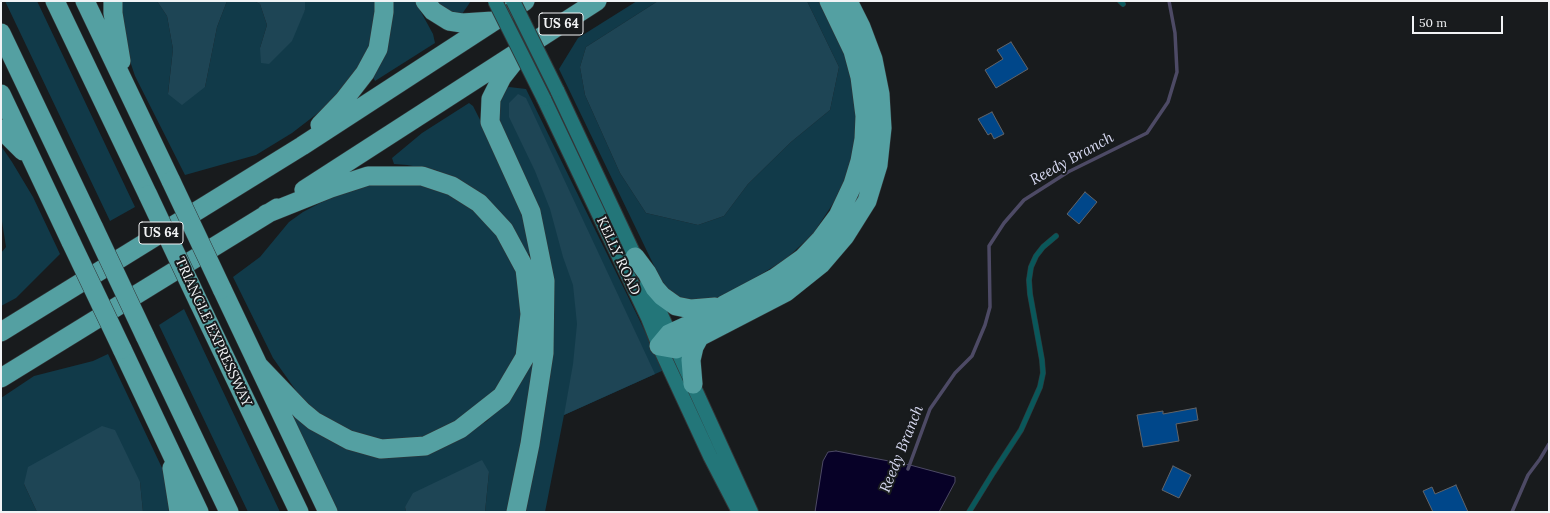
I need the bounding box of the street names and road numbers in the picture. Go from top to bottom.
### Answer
road number: US 64 [539,13,583,35]
street label: KELLY ROAD [592,214,644,298]
road number: US 64 [139,222,183,244]
street label: TRIANGLE EXPRESSWAY [171,255,255,409]

